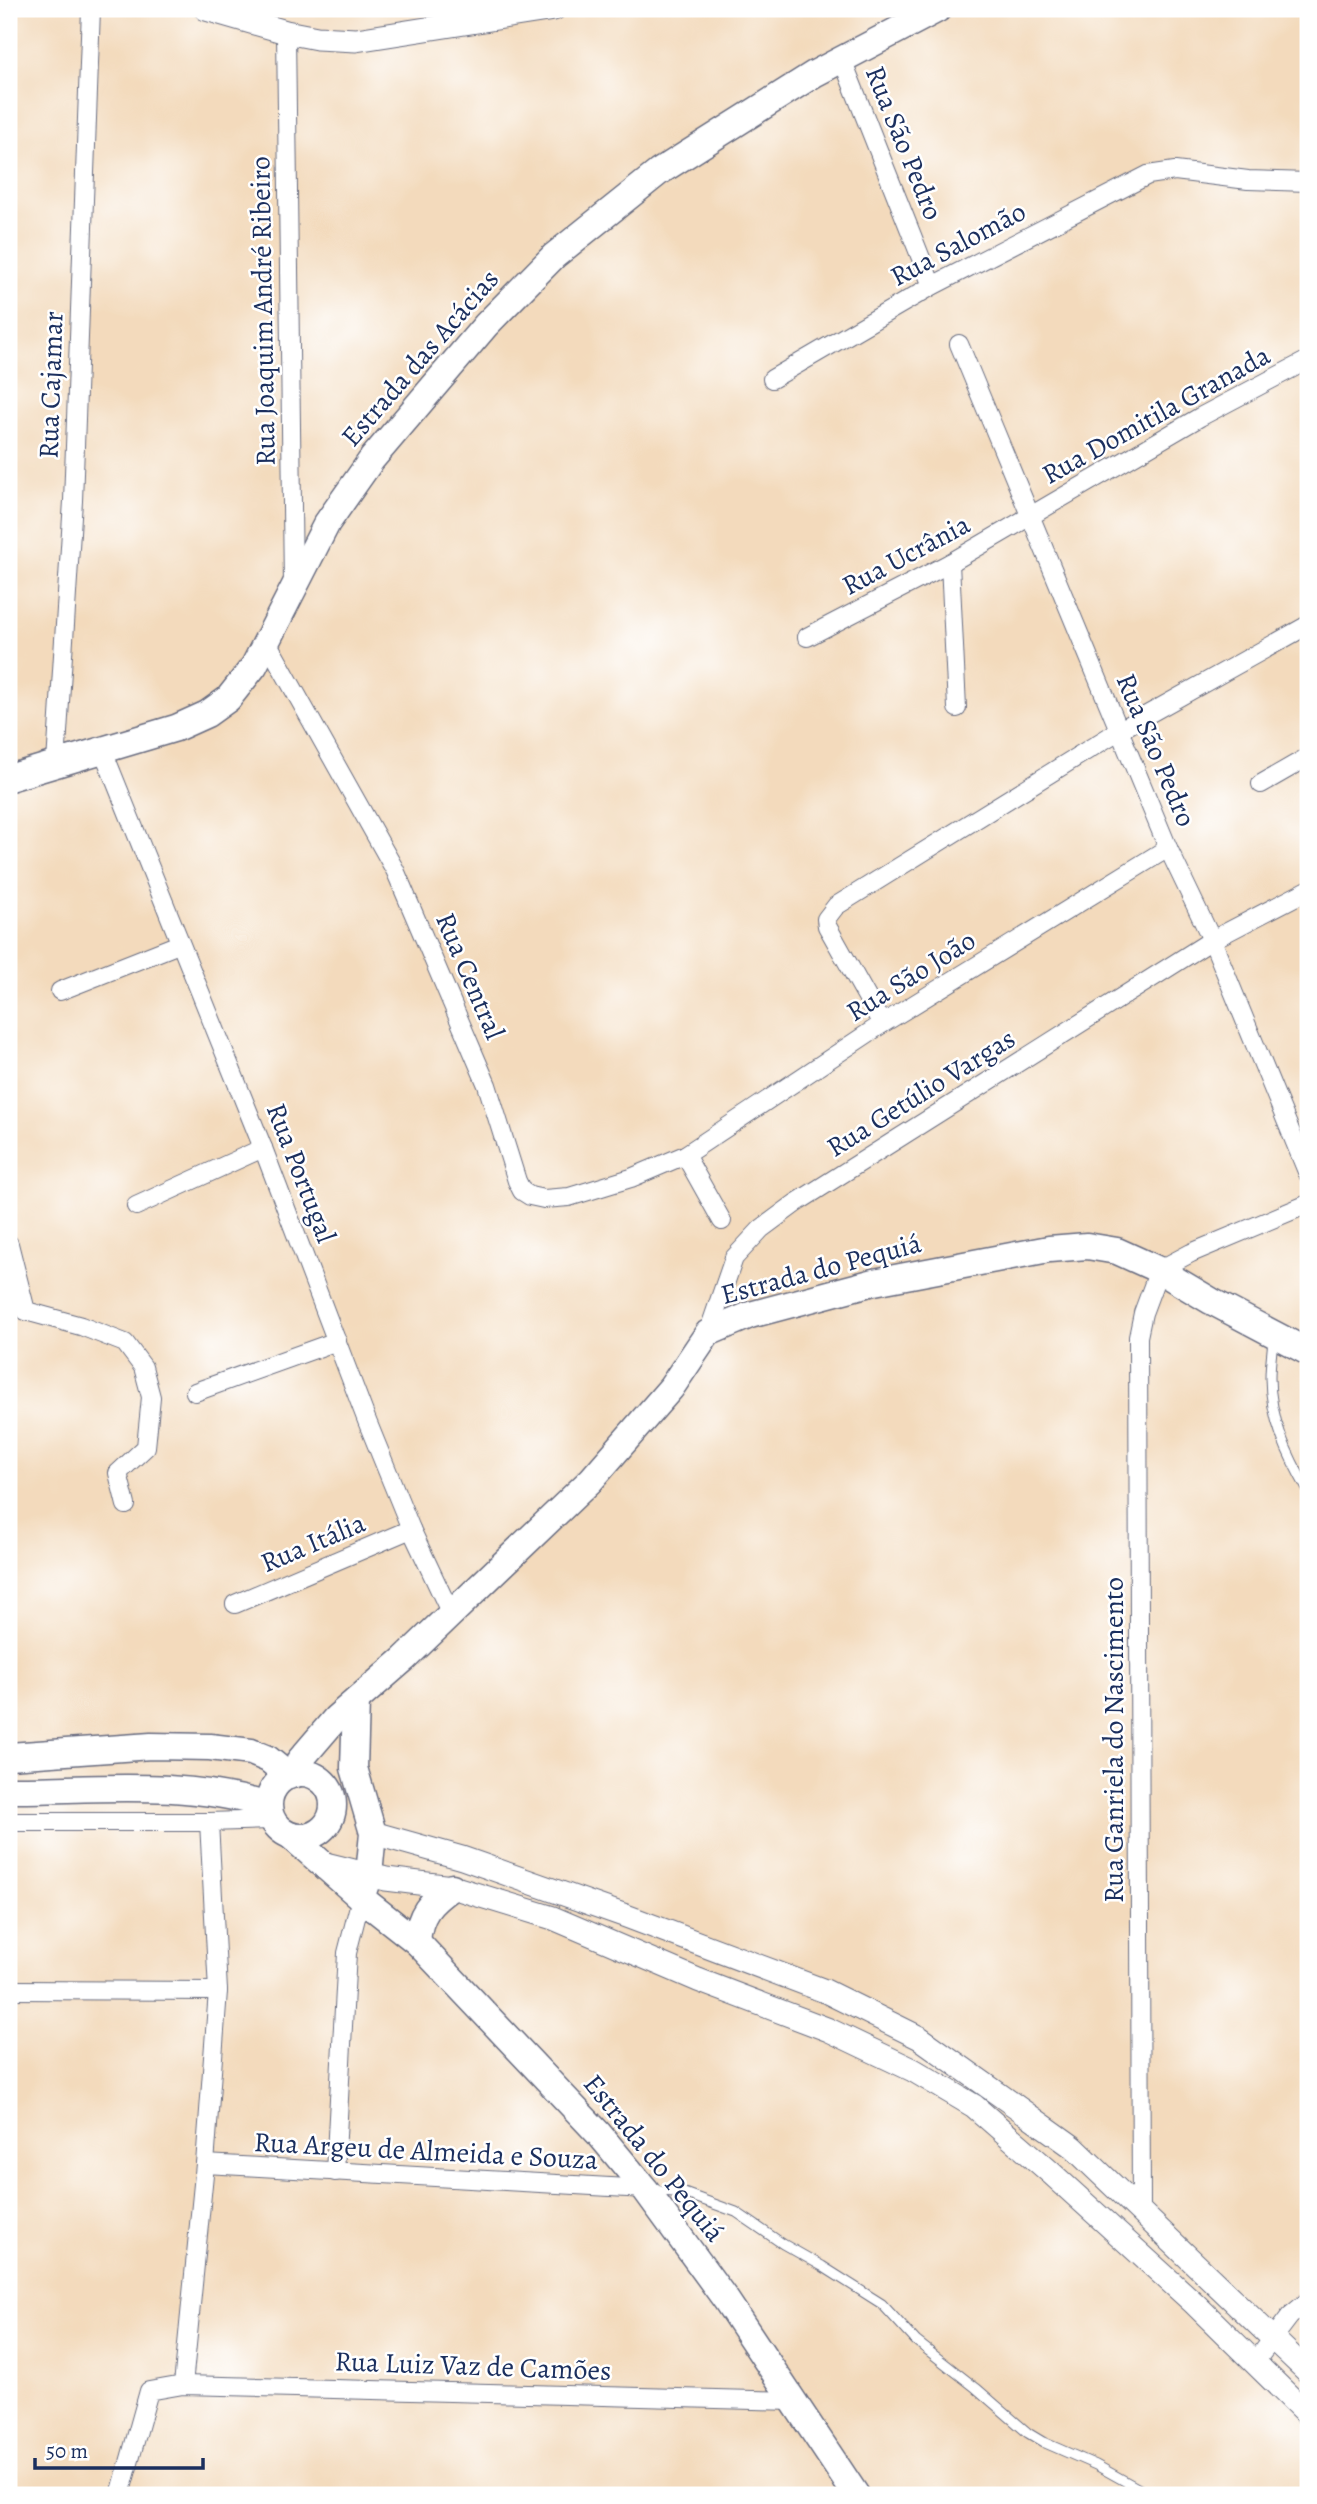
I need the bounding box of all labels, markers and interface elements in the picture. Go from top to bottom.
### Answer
street label: Rua São Pedro [856,60,952,226]
street label: Rua Joaquim André Ribeiro [241,156,285,466]
street label: Rua Salomão [884,192,1032,296]
street label: Estrada das Acácias [332,261,508,455]
street label: Rua Cajamar [29,310,73,459]
street label: Rua Domitila Granada [1035,336,1277,494]
street label: Rua Ucrânia [835,505,977,605]
street label: Rua São Pedro [1107,668,1205,832]
street label: Rua Central [426,907,514,1045]
street label: Rua São João [839,921,983,1031]
street label: Rua Getúlio Vargas [819,1020,1023,1166]
street label: Rua Portugal [257,1098,345,1248]
street label: Estrada do Pequiá [717,1224,925,1314]
street label: Rua Itália [255,1504,371,1582]
street label: Rua Ganriela do Nascimento [1095,1577,1133,1903]
street label: Estrada do Pequiá [574,2066,734,2250]
street label: Rua Argeu de Almeida e Souza [253,2123,599,2179]
street label: Rua Luiz Vaz de Camões [334,2342,612,2390]
scale bar [35,2427,203,2471]
text: 50 m [46,2437,88,2465]

